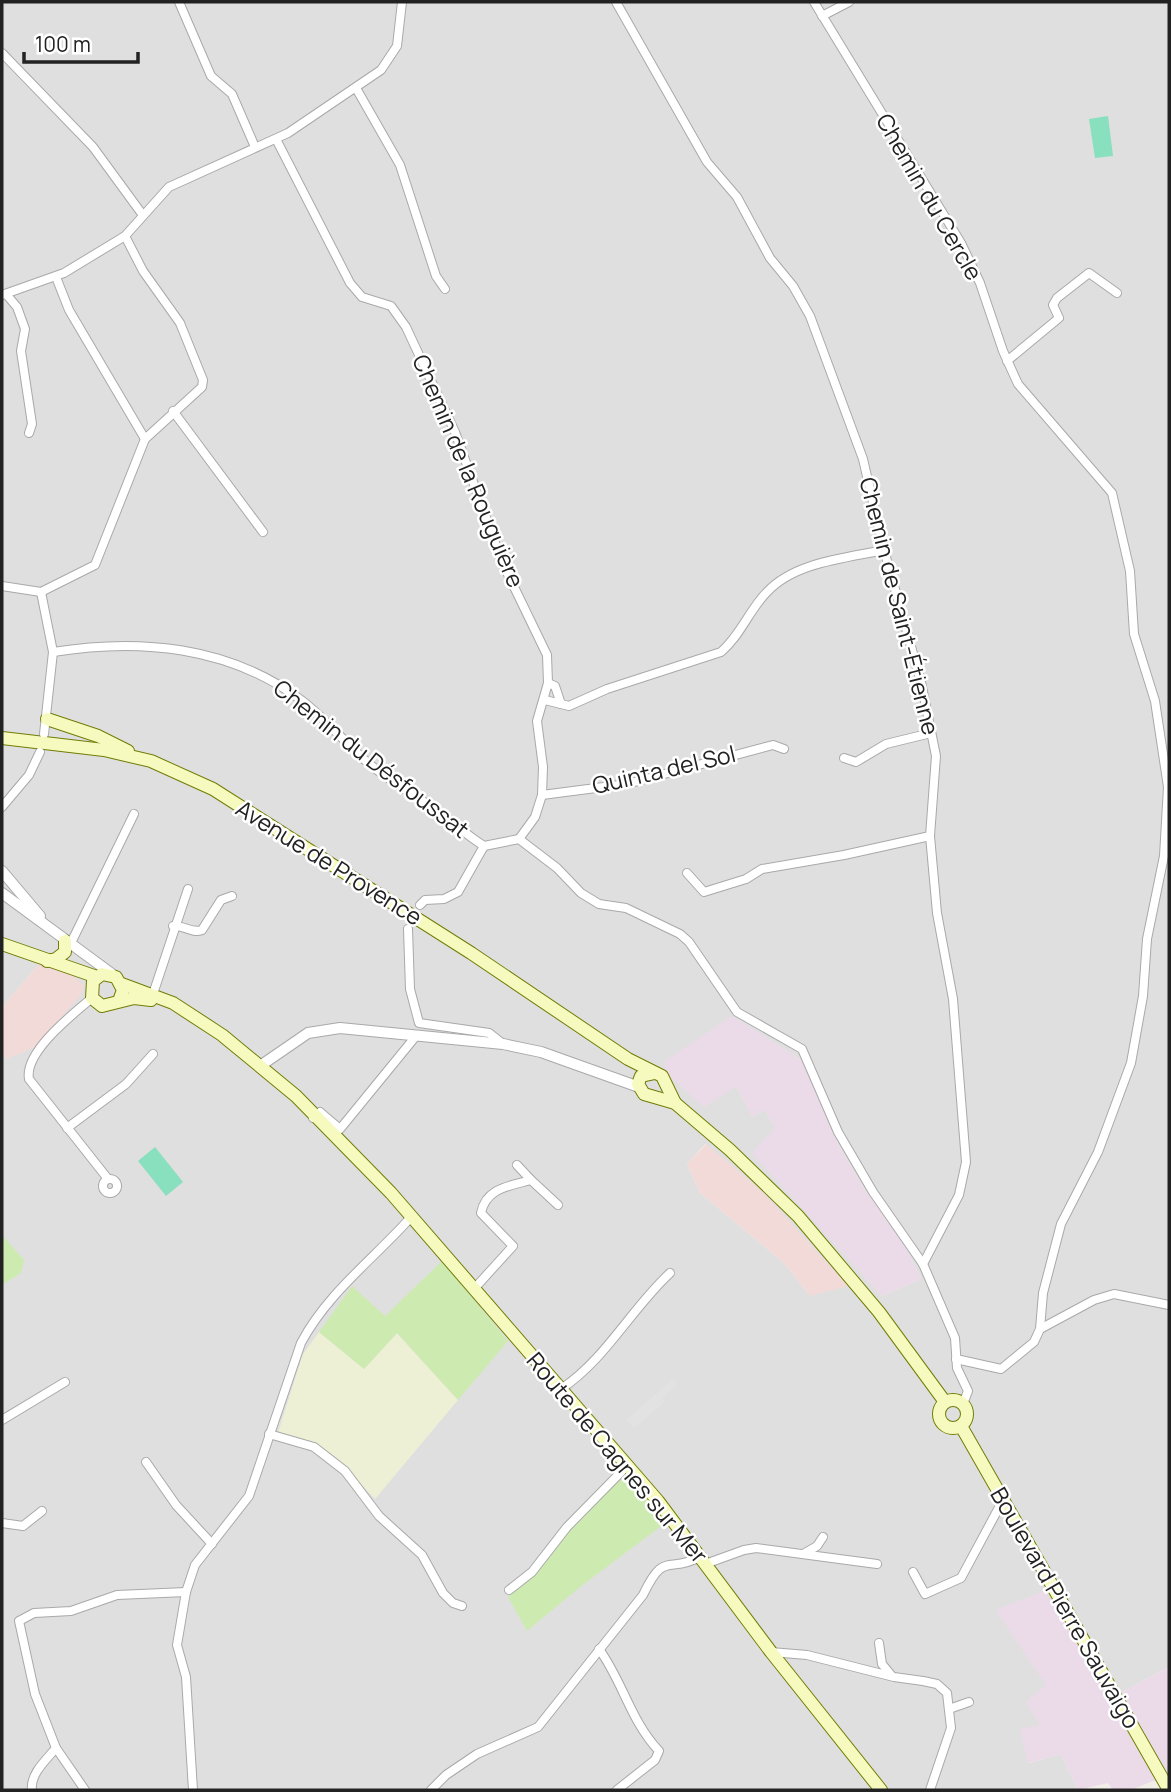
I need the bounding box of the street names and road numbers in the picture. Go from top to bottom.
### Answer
street label: Chemin du Cercle [869,107,991,286]
street label: Chemin de la Rouguière [405,349,533,592]
street label: Chemin de Saint-Étienne [852,474,947,738]
street label: Chemin du Désfoussat [267,672,476,845]
street label: Quinta del Sol [589,737,739,801]
street label: Avenue de Provence [230,792,429,932]
street label: Route de Cagnes sur Mer [520,1345,716,1570]
street label: Boulevard Pierre Sauvaigo [984,1481,1148,1734]

